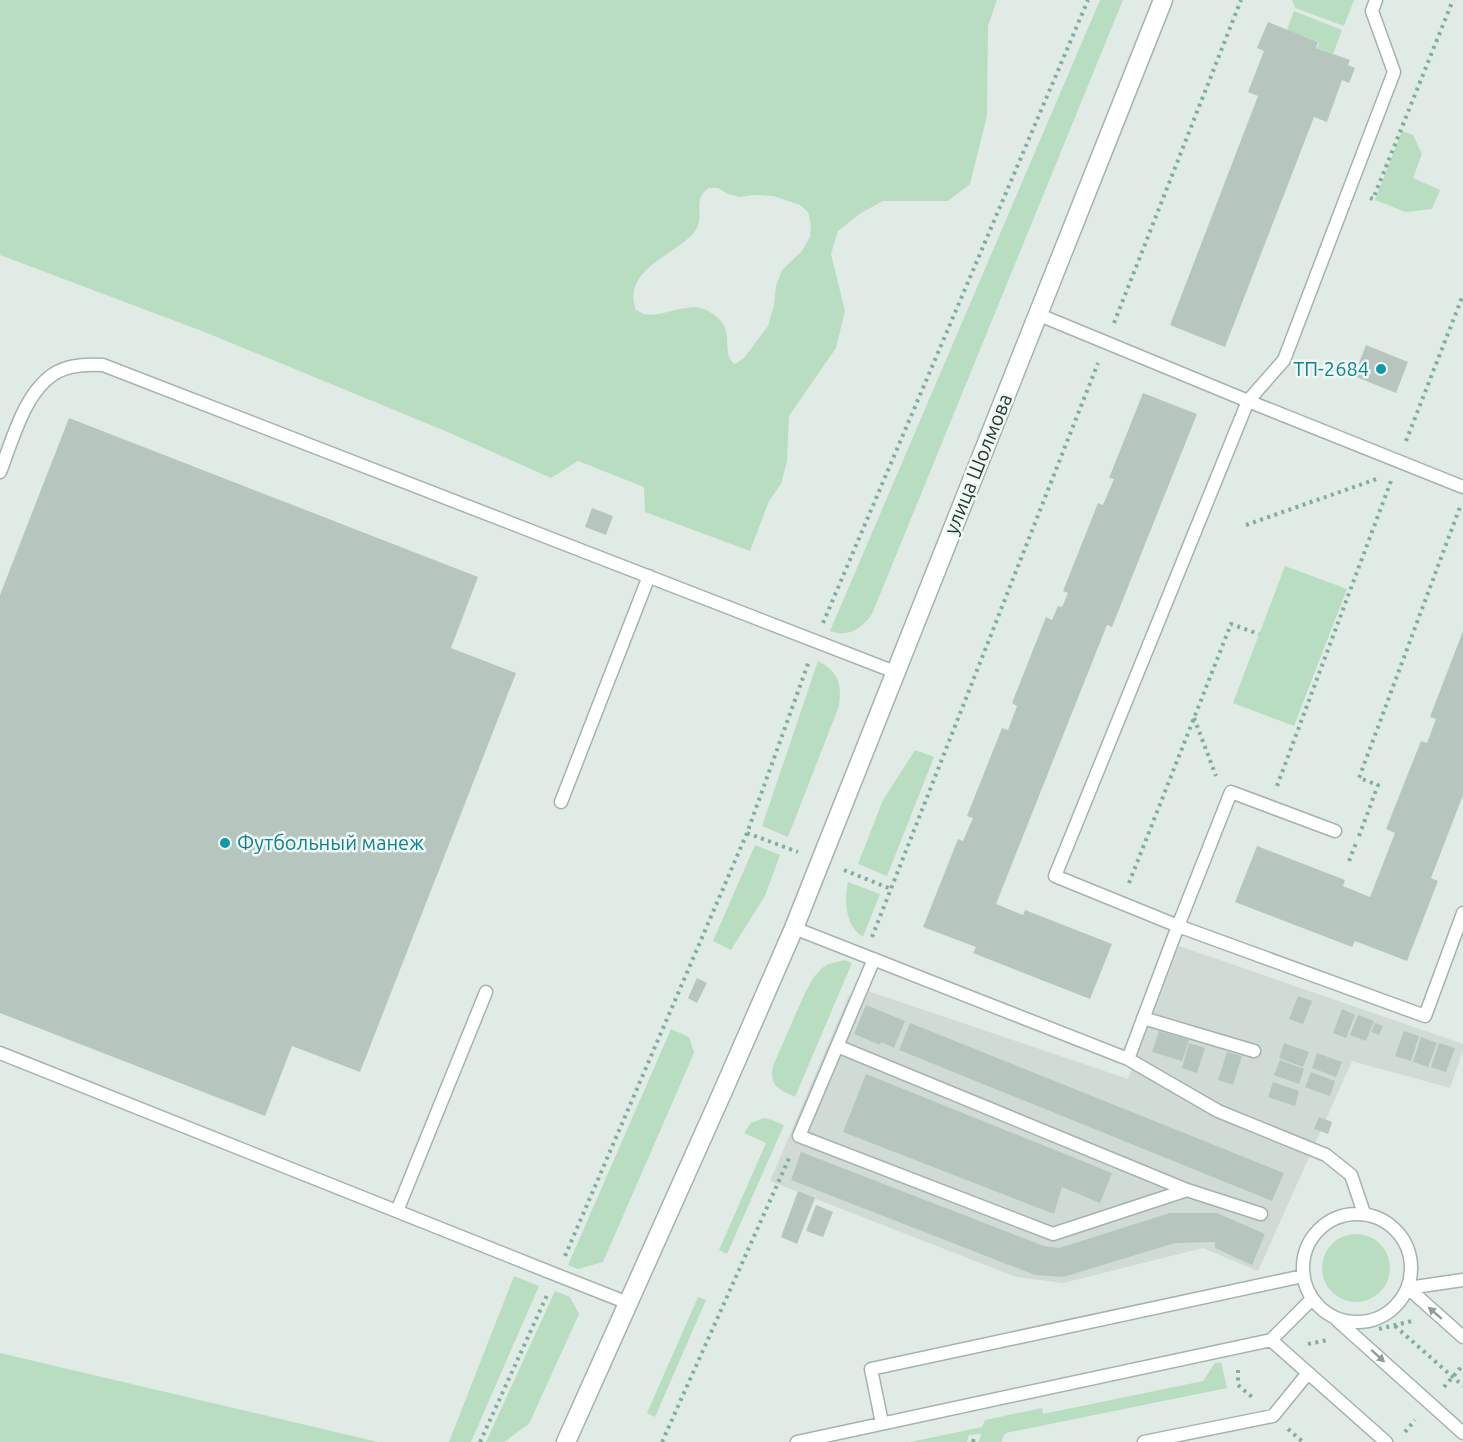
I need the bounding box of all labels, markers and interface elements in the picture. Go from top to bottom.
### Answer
place label: ТП-2684 [1293,357,1369,380]
marker: ТП-2684 [1374,362,1388,376]
street label: улица Шолмова [939,390,1016,538]
place label: Футбольный манеж [237,831,424,854]
marker: Футбольный манеж [218,836,232,850]
one-way arrow [1428,1307,1443,1320]
one-way arrow [1370,1349,1385,1362]

